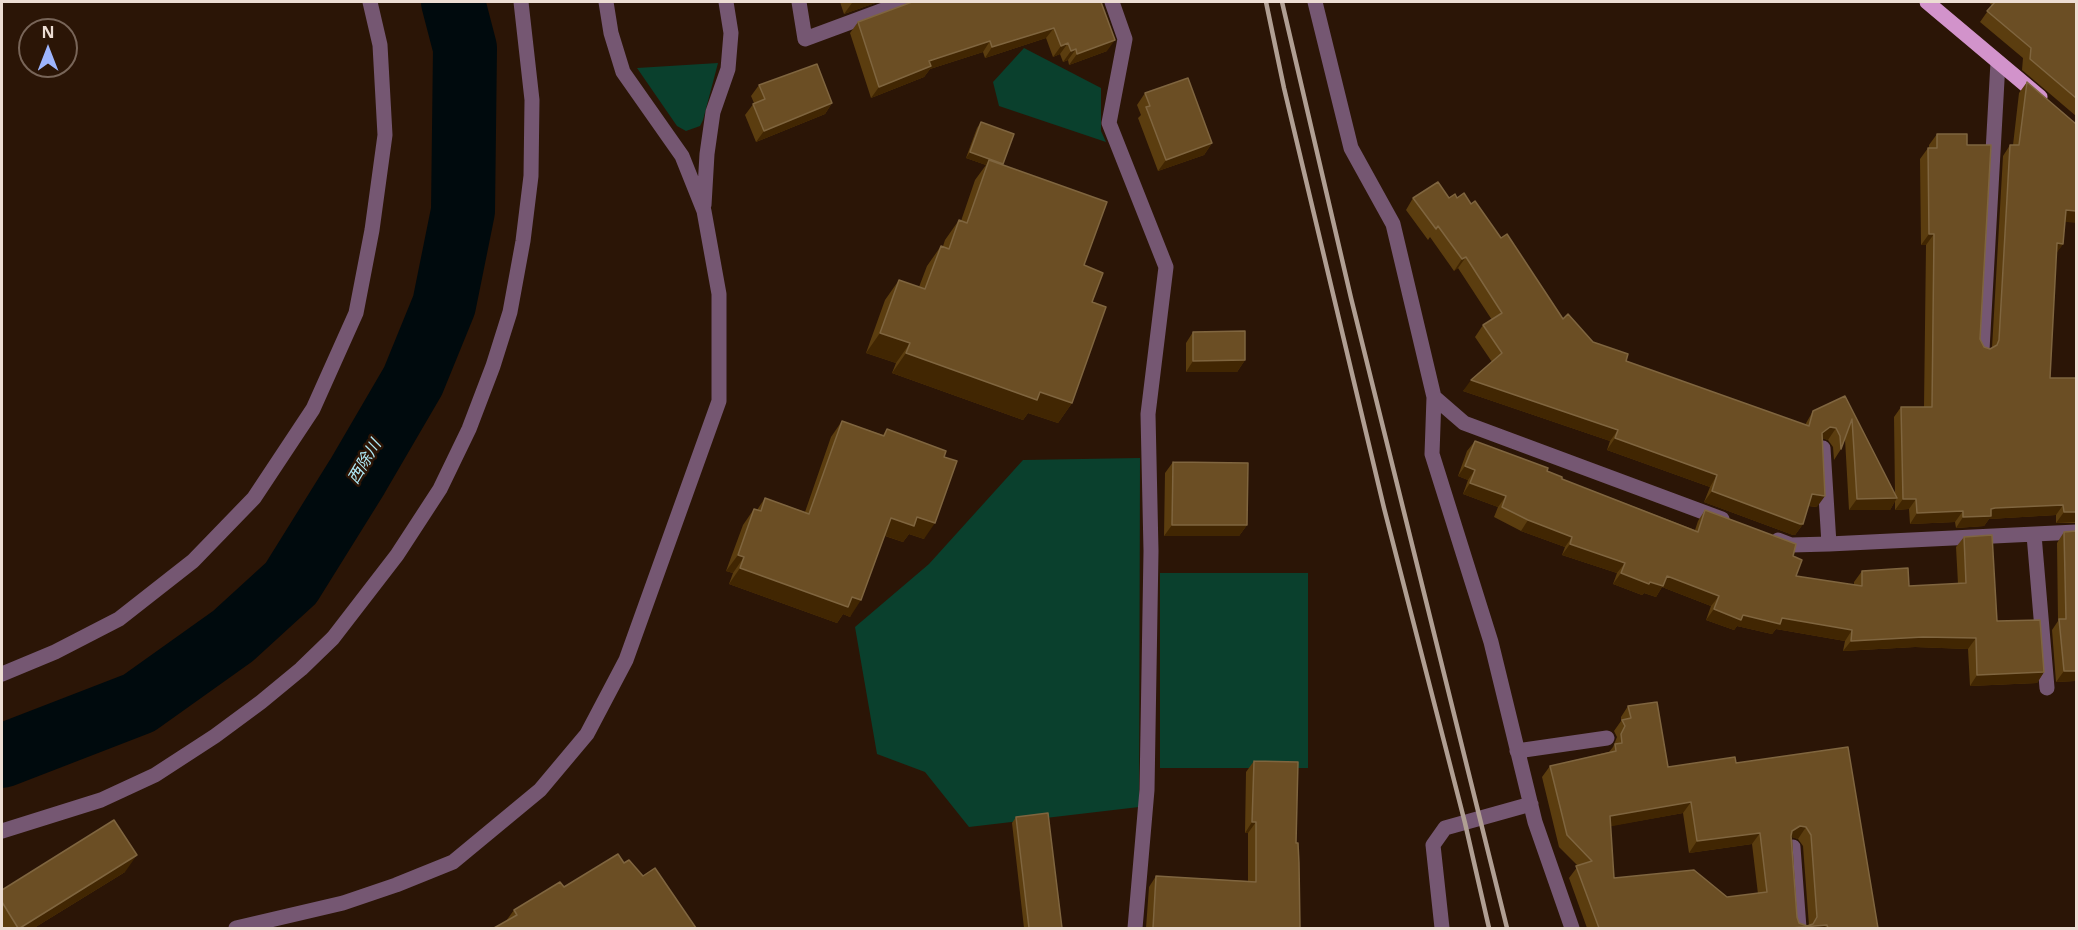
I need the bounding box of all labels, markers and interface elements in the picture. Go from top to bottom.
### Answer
north arrow [18,18,78,78]
text: N [41,21,55,43]
water label: 西除川 [344,436,386,488]

